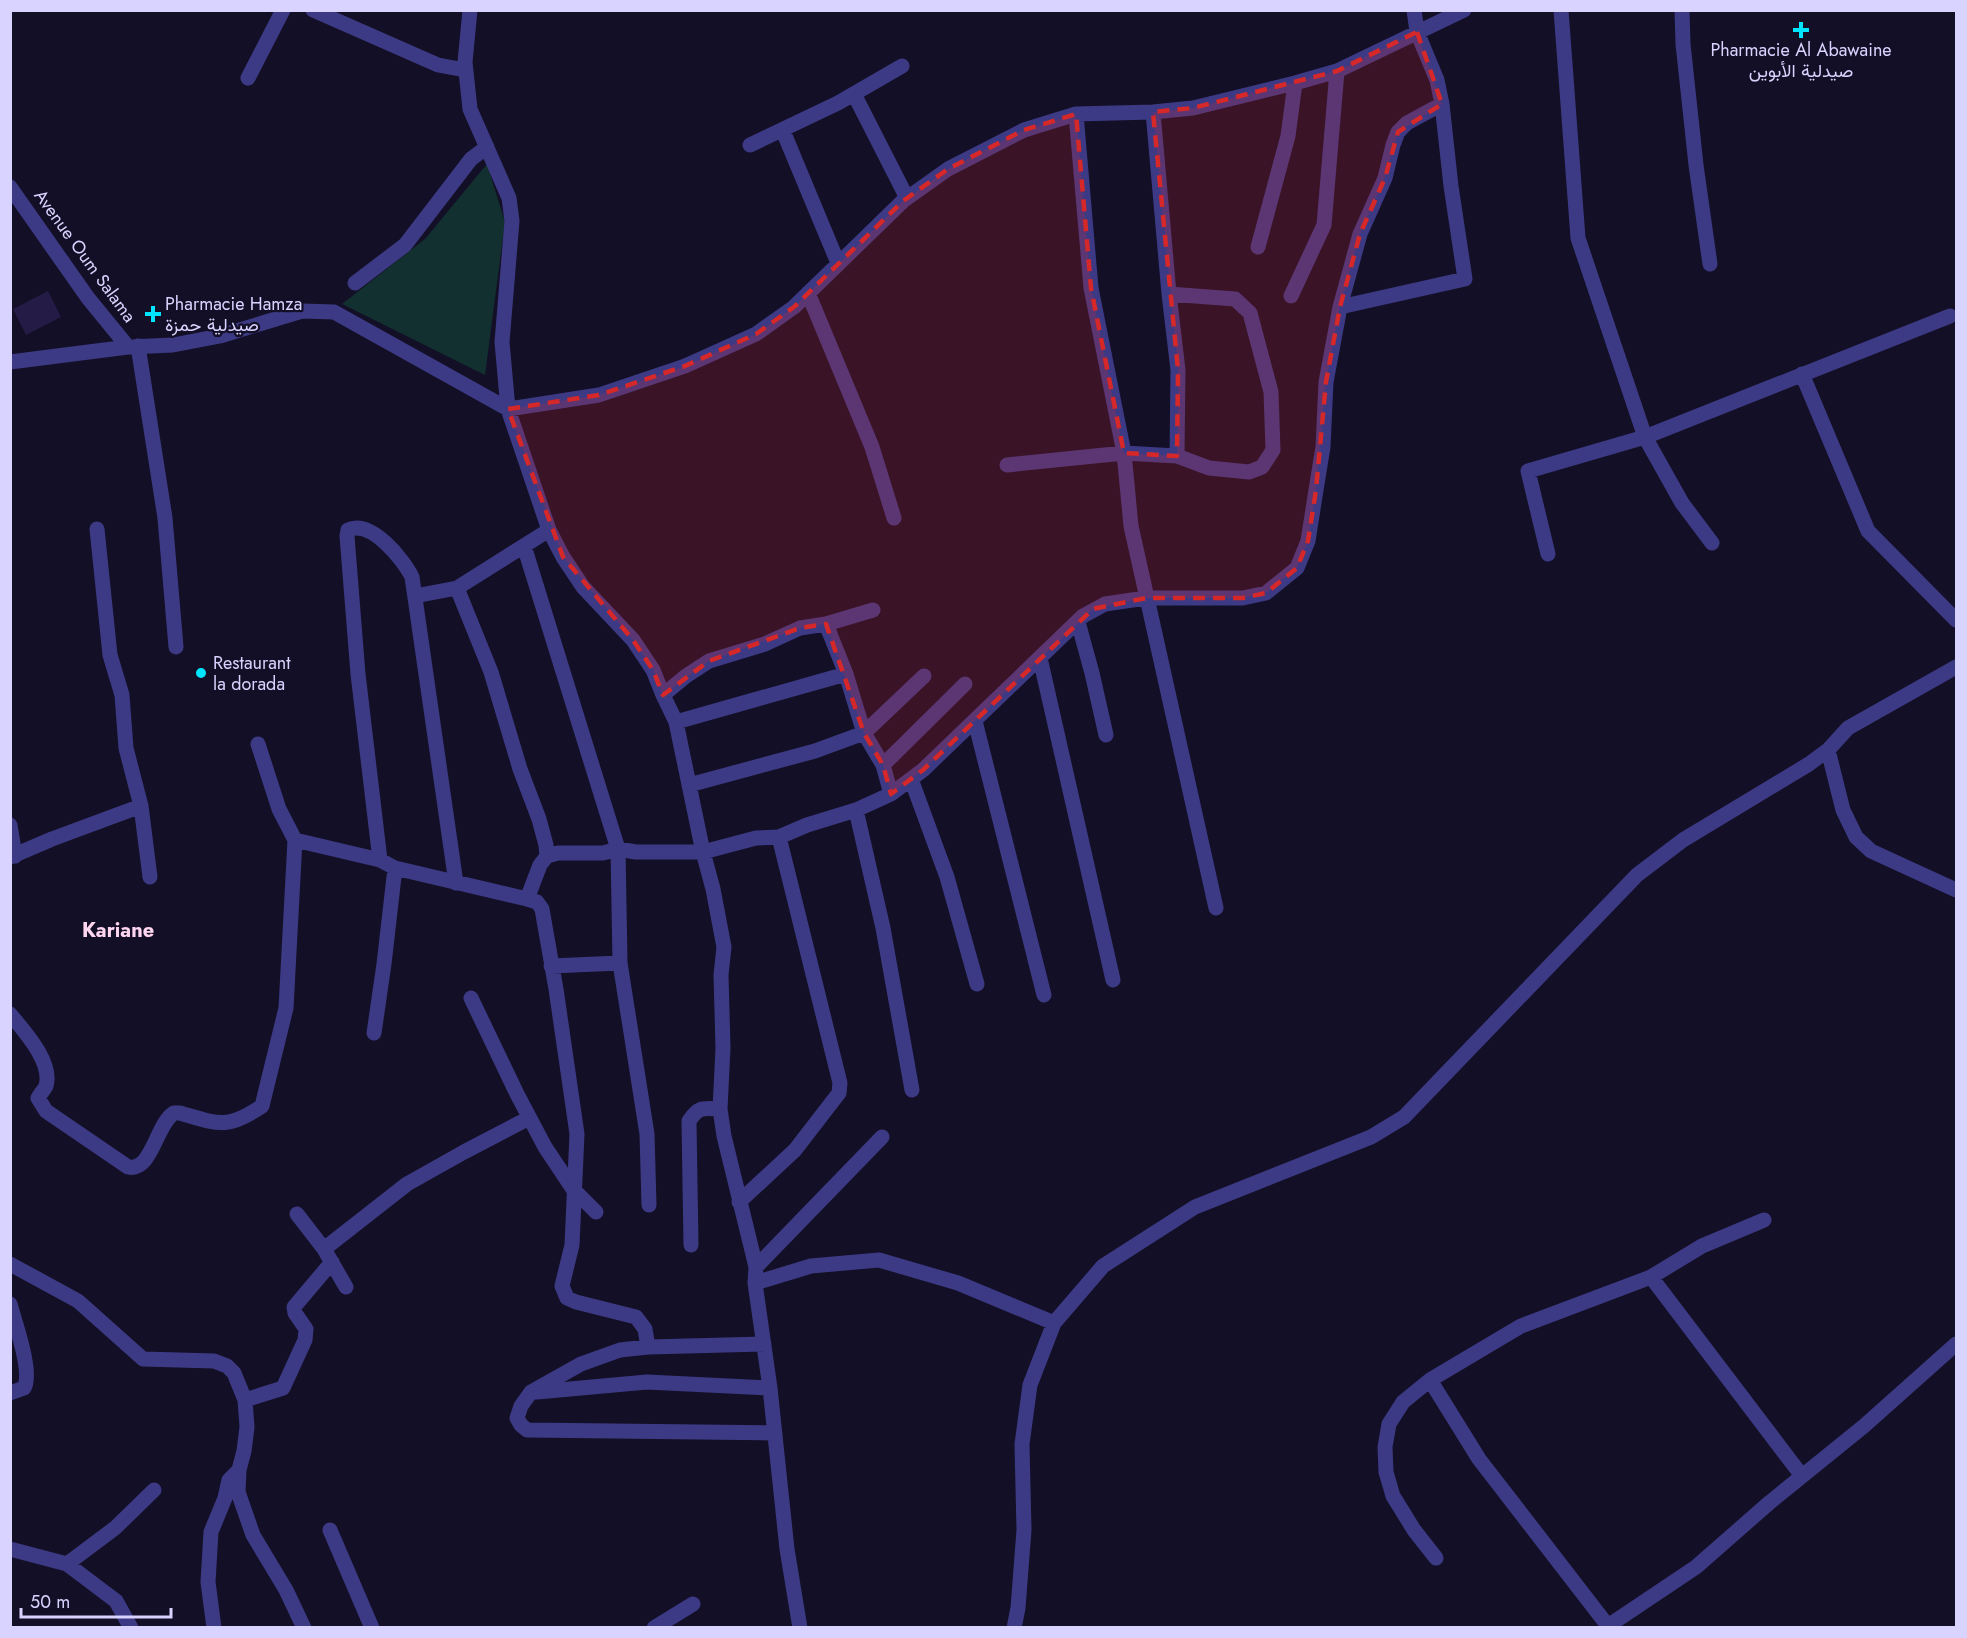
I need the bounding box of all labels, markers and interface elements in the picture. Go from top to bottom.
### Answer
marker: Pharmacie Al Abawaine صيدلية الأبوين [1794,23,1808,37]
place label: Pharmacie Al Abawaine صيدلية الأبوين [1710,37,1892,84]
street label: Avenue Oum Salama [28,184,142,328]
place label: Pharmacie Hamza صيدلية حمزة [165,291,302,338]
marker: Pharmacie Hamza صيدلية حمزة [146,307,160,321]
place label: Restaurant la dorada [213,650,291,697]
marker: Restaurant la dorada [194,666,208,680]
district label: Kariane [82,916,154,945]
scale bar [21,1581,171,1619]
text: 50 m [30,1589,70,1615]

